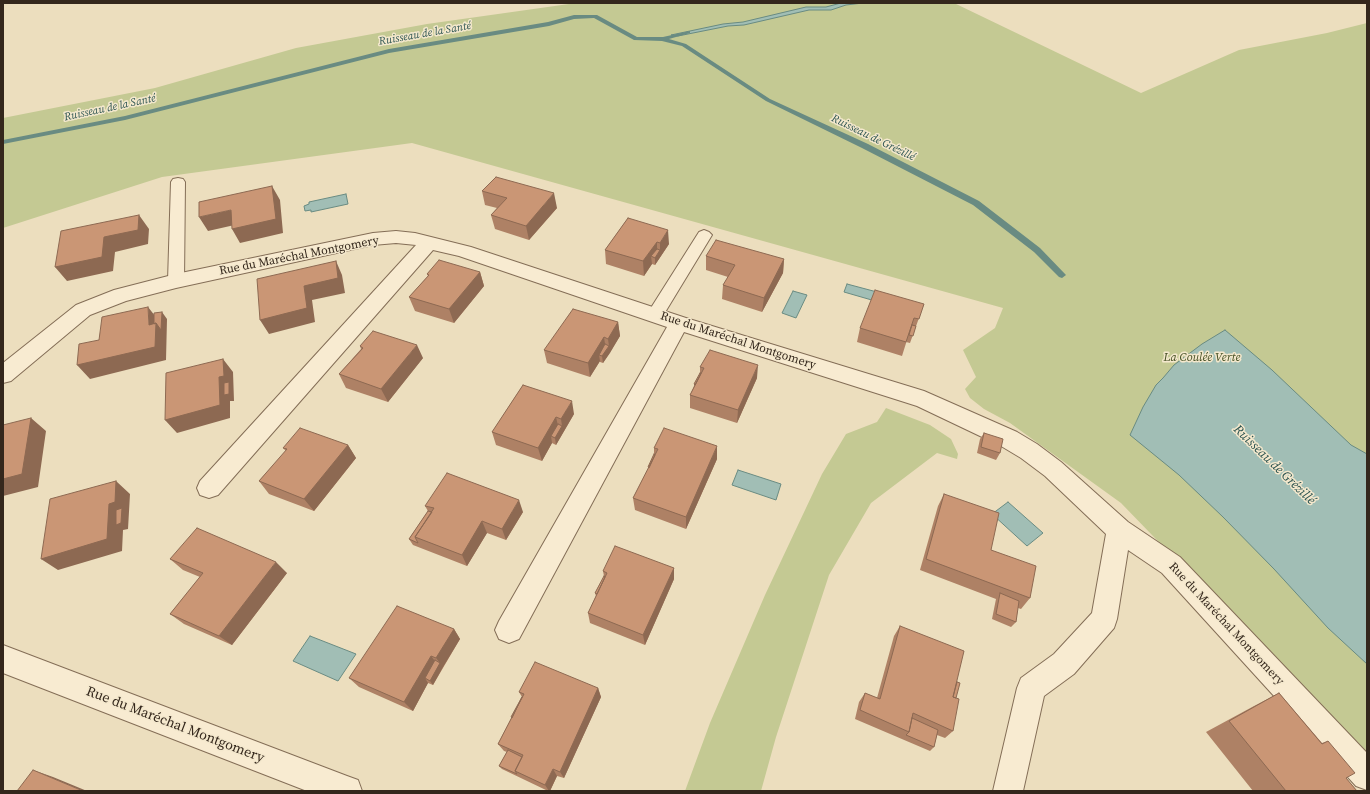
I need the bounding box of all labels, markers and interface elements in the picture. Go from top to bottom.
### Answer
water label: Ruisseau de la Santé [378,19,472,49]
water label: Ruisseau de la Santé [63,92,157,124]
water label: Ruisseau de Grézillé [829,112,917,164]
street label: Rue du Maréchal Montgomery [218,233,380,279]
street label: Rue du Maréchal Montgomery [659,309,817,373]
park label: La Coulée Verte [1164,351,1240,365]
water label: Ruisseau de Grézillé [1230,422,1318,508]
street label: Rue du Maréchal Montgomery [1165,560,1287,688]
street label: Rue du Maréchal Montgomery [84,683,266,767]

